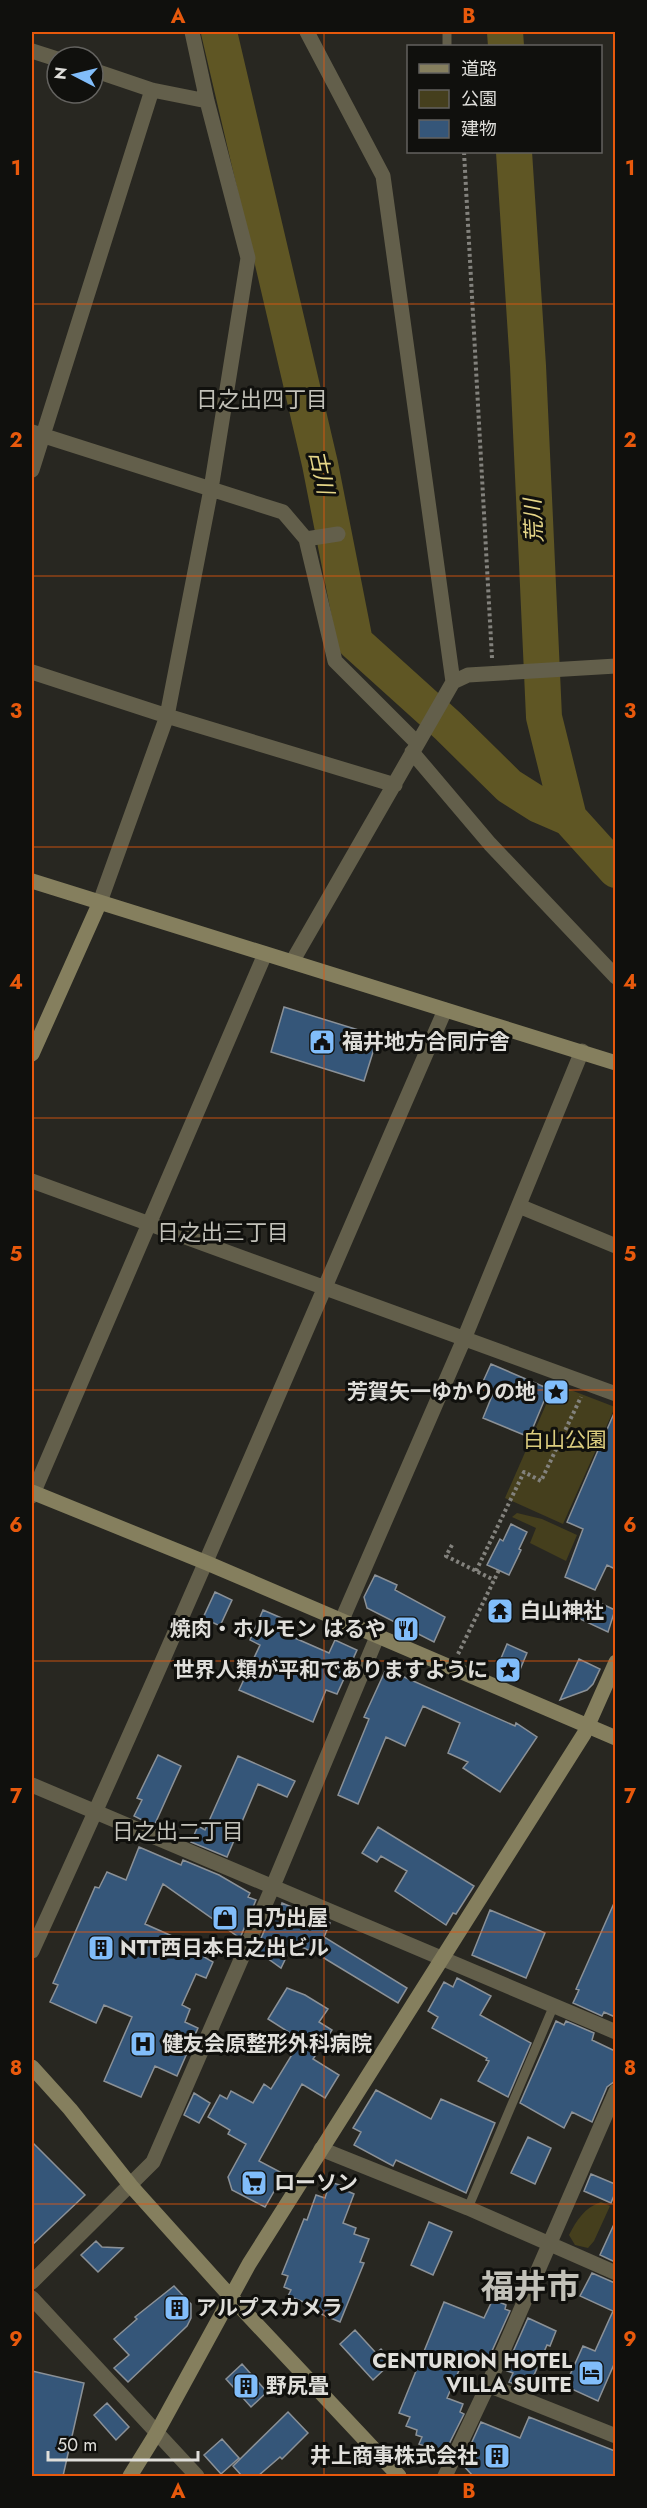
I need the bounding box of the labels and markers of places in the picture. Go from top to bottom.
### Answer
public building icon: 福井地方合同庁舎 [307,1027,337,1057]
place label: 福井地方合同庁舎 [342,1027,510,1057]
place label: 芳賀矢一ゆかりの地 [347,1377,536,1407]
place icon: 芳賀矢一ゆかりの地 [541,1377,571,1407]
temple icon: 白山神社 [485,1596,515,1626]
place label: 白山神社 [520,1596,604,1626]
place label: 焼肉・ホルモン はるや [170,1614,386,1644]
restaurant icon: 焼肉・ホルモン はるや [391,1614,421,1644]
place label: 世界人類が平和でありますように [173,1655,488,1685]
place icon: 世界人類が平和でありますように [493,1655,523,1685]
shop icon: 日乃出屋 [210,1903,240,1933]
place label: 日乃出屋 [244,1903,328,1933]
building icon: NTT西日本日之出ビル [86,1933,116,1963]
place label: NTT西日本日之出ビル [120,1933,329,1963]
hospital icon: 健友会原整形外科病院 [128,2029,158,2059]
place label: 健友会原整形外科病院 [162,2029,372,2059]
supermarket icon: ローソン [239,2168,269,2198]
place label: ローソン [274,2168,358,2198]
building icon: アルプスカメラ [162,2293,192,2323]
place label: アルプスカメラ [196,2293,343,2323]
place label: CENTURION HOTEL VILLA SUITE [372,2346,572,2400]
hotel icon: CENTURION HOTEL VILLA SUITE [576,2358,606,2388]
building icon: 野尻畳 [231,2371,261,2401]
place label: 野尻畳 [266,2371,329,2401]
place label: 井上商事株式会社 [310,2441,478,2471]
building icon: 井上商事株式会社 [482,2441,512,2471]

